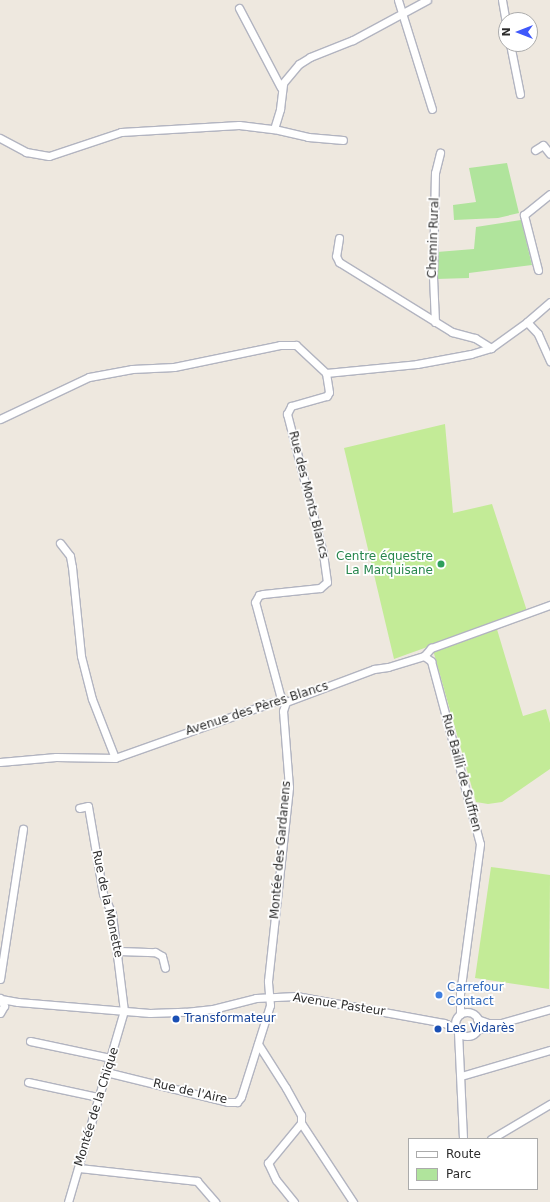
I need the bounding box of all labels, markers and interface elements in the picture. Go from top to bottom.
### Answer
north arrow [498,12,538,52]
text: N [500,27,513,37]
street label: Chemin Rural [425,197,443,279]
street label: Rue des Monts Blancs [285,430,331,560]
place label: Centre équestre La Marquisane [336,550,433,578]
marker: Centre équestre La Marquisane [436,559,446,569]
street label: Avenue des Pères Blancs [184,679,330,739]
street label: Rue Bailli de Suffren [438,713,484,833]
street label: Montée des Gardanens [268,780,294,920]
street label: Rue de la Monette [89,849,125,959]
place label: Carrefour Contact [447,981,504,1009]
marker: Carrefour Contact [434,990,444,1000]
street label: Avenue Pasteur [292,991,386,1019]
place label: Transformateur [184,1012,276,1026]
marker: Transformateur [171,1014,181,1024]
place label: Les Vidarès [446,1022,514,1036]
marker: Les Vidarès [433,1024,443,1034]
street label: Montée de la Chique [72,1046,122,1168]
street label: Rue de l'Aire [152,1076,228,1108]
legend [408,1138,538,1190]
text: Route [446,1147,481,1161]
text: Parc [446,1167,471,1181]

